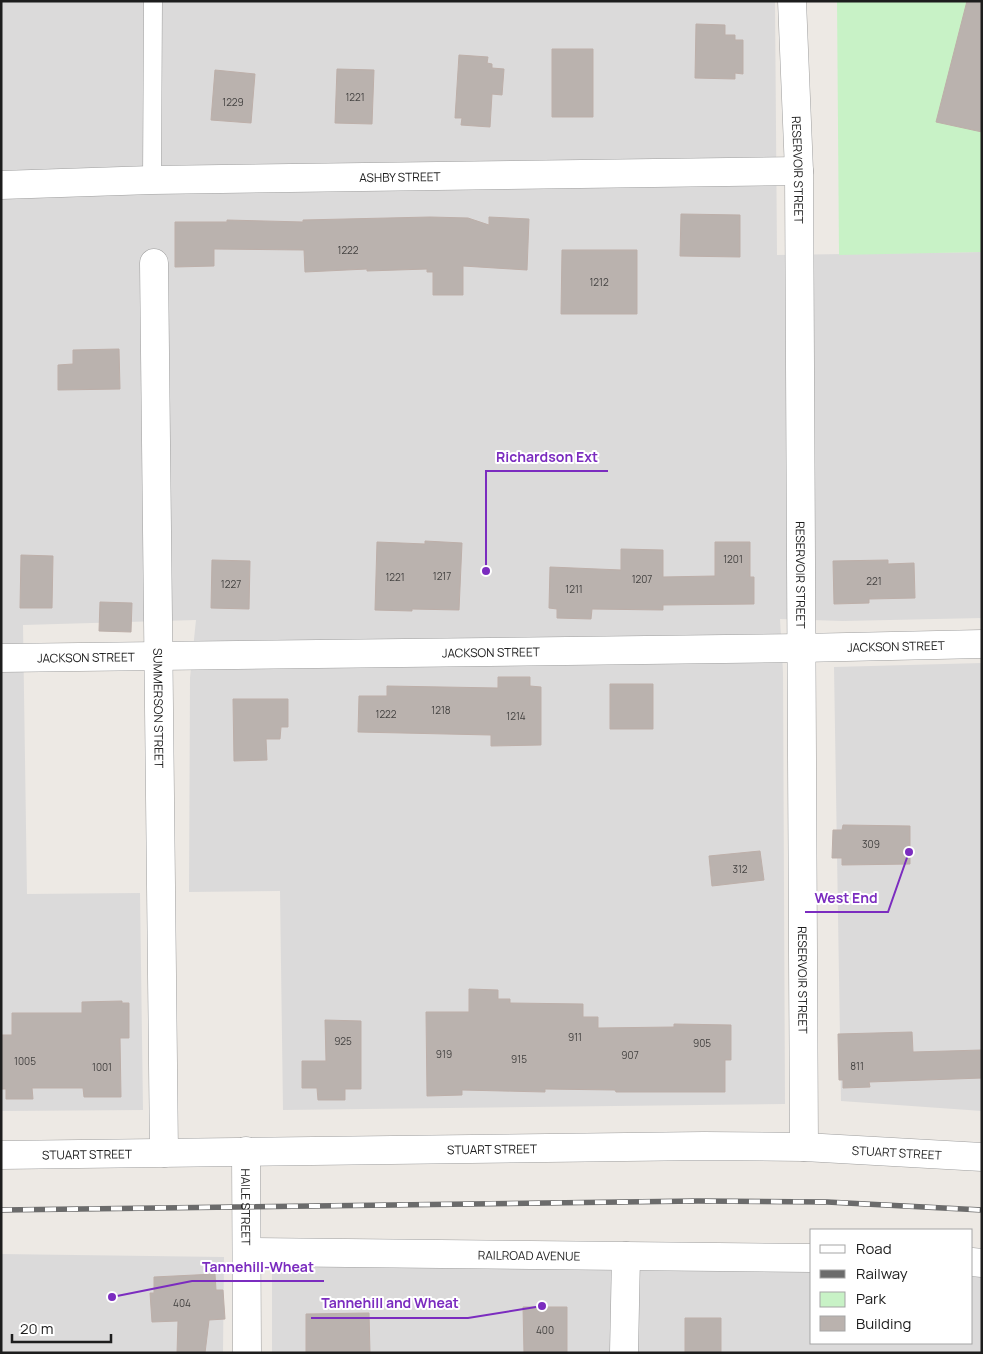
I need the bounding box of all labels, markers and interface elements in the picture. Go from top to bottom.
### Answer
house number: 1221 [345,90,365,104]
house number: 1229 [222,95,244,109]
street label: RESERVOIR STREET [788,116,808,224]
street label: ASHBY STREET [359,167,442,186]
house number: 1222 [337,243,359,257]
house number: 1212 [589,275,609,289]
callout: Richardson Ext [486,442,608,471]
text: Richardson Ext [496,447,598,466]
street label: RESERVOIR STREET [792,521,810,629]
house number: 1201 [723,552,743,566]
house number: 1217 [433,569,451,583]
house number: 1221 [385,570,405,584]
house number: 1207 [632,572,652,586]
house number: 221 [866,574,882,588]
house number: 1227 [221,577,241,591]
house number: 1211 [565,582,583,596]
street label: JACKSON STREET [847,636,946,655]
street label: JACKSON STREET [442,643,541,661]
street label: JACKSON STREET [37,648,136,666]
street label: SUMMERSON STREET [150,648,168,769]
house number: 1218 [431,703,451,717]
house number: 1222 [375,707,397,721]
house number: 1214 [506,709,526,723]
house number: 309 [862,837,880,851]
house number: 312 [732,862,748,876]
callout: West End [805,883,888,912]
text: West End [814,888,878,907]
street label: RESERVOIR STREET [794,926,812,1034]
house number: 911 [568,1030,582,1044]
house number: 925 [334,1034,352,1048]
house number: 905 [693,1036,711,1050]
house number: 919 [436,1047,452,1061]
house number: 907 [621,1048,639,1062]
house number: 915 [511,1052,527,1066]
house number: 1005 [14,1054,36,1068]
house number: 811 [850,1059,864,1073]
house number: 1001 [92,1060,112,1074]
street label: STUART STREET [447,1140,538,1158]
street label: STUART STREET [851,1141,943,1163]
street label: STUART STREET [42,1145,133,1163]
street label: HAILE STREET [238,1168,255,1246]
legend [810,1229,973,1344]
text: Road [856,1238,892,1259]
street label: RAILROAD AVENUE [478,1246,581,1264]
callout: Tannehill-Wheat [192,1252,324,1281]
text: Tannehill-Wheat [202,1257,314,1276]
text: Railway [856,1263,908,1284]
text: Park [856,1288,886,1309]
callout: Tannehill and Wheat [311,1289,468,1318]
text: Tannehill and Wheat [321,1293,459,1312]
house number: 404 [173,1296,191,1310]
scale bar [12,1312,111,1344]
text: Building [856,1313,911,1334]
text: 20 m [20,1318,53,1339]
house number: 400 [536,1323,554,1337]

